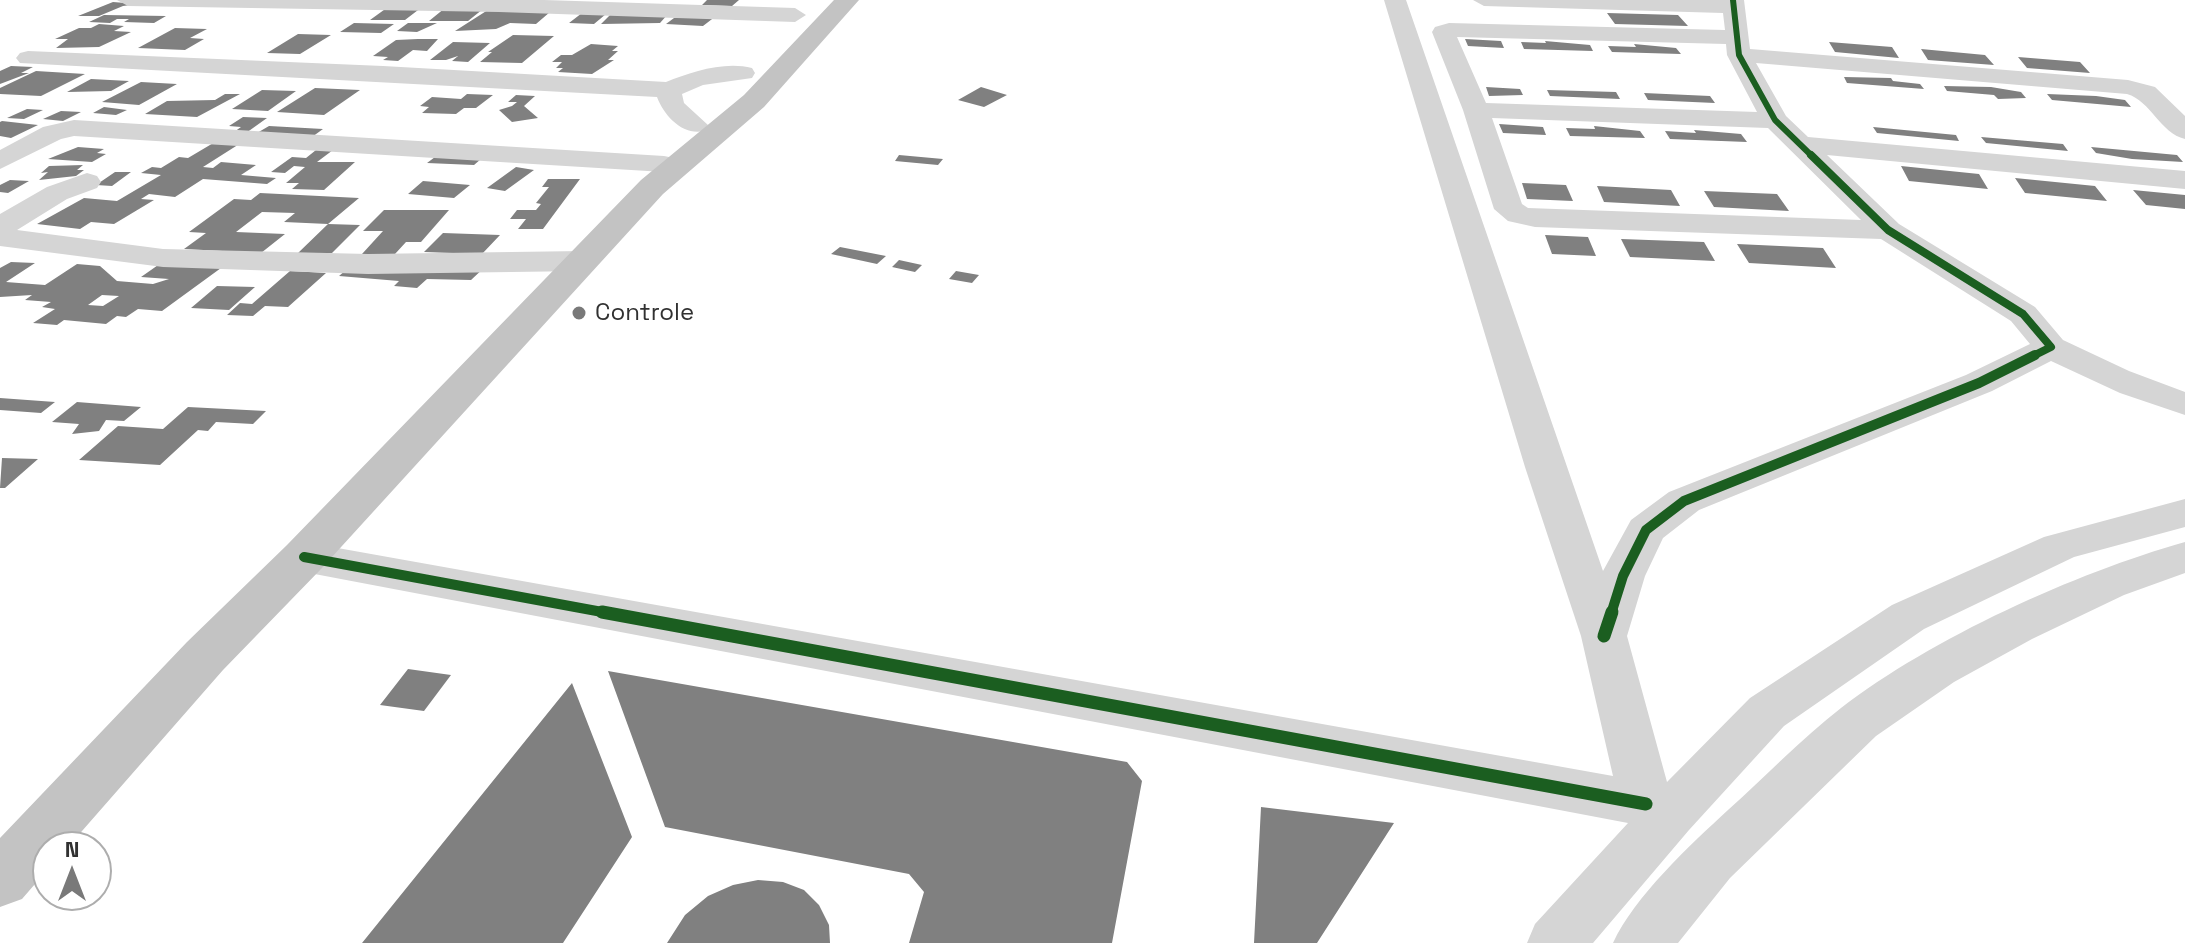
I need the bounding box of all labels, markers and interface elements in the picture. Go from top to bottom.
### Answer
place label: Controle [595,299,694,327]
marker: Controle [570,304,588,322]
north arrow [32,831,112,911]
text: N [65,835,79,863]

